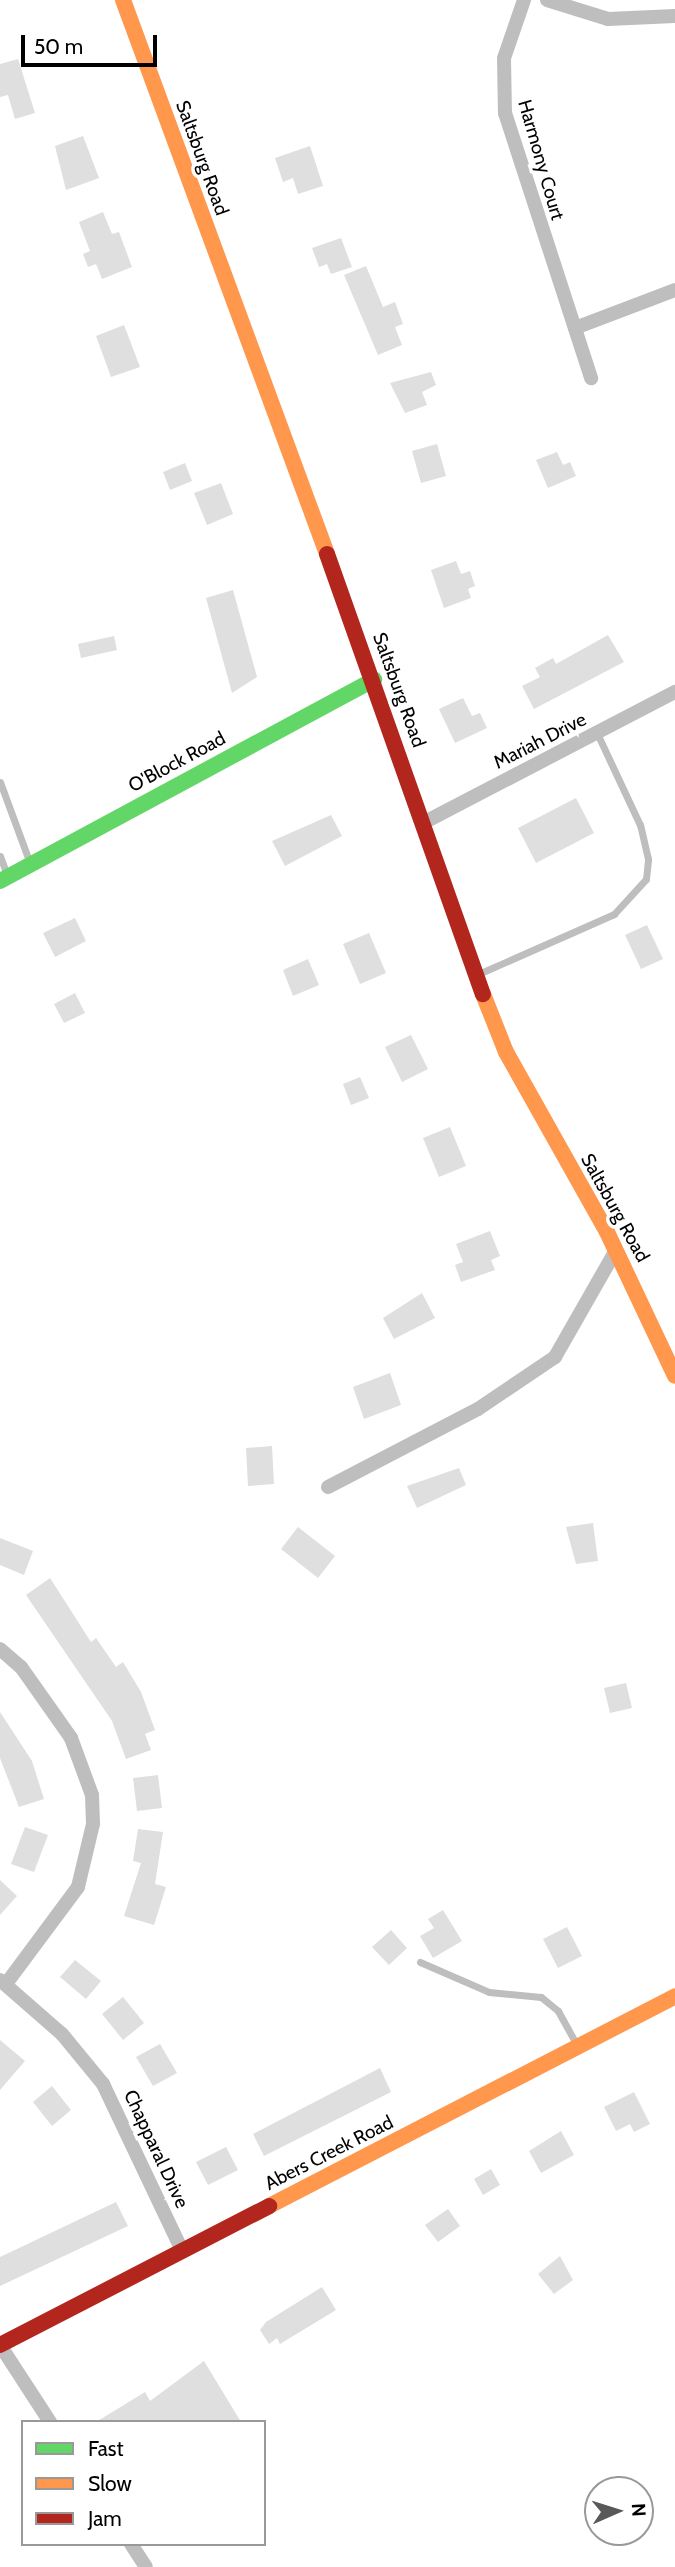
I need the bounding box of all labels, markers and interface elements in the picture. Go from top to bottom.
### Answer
scale bar [24,21,161,65]
text: 50 m [34,34,83,59]
street label: Harmony Court [513,97,569,223]
street label: Saltsburg Road [171,98,233,218]
street label: Saltsburg Road [368,630,430,750]
street label: Mariah Drive [490,708,590,774]
street label: O'Block Road [125,727,229,797]
street label: Saltsburg Road [576,1150,654,1266]
street label: Chapparal Drive [119,2086,193,2212]
street label: Abers Creek Road [261,2111,397,2195]
legend [21,2420,266,2546]
text: Fast [88,2436,124,2461]
text: Slow [88,2471,132,2496]
north arrow [584,2476,654,2546]
text: N [627,2503,650,2517]
text: Jam [88,2506,122,2531]

